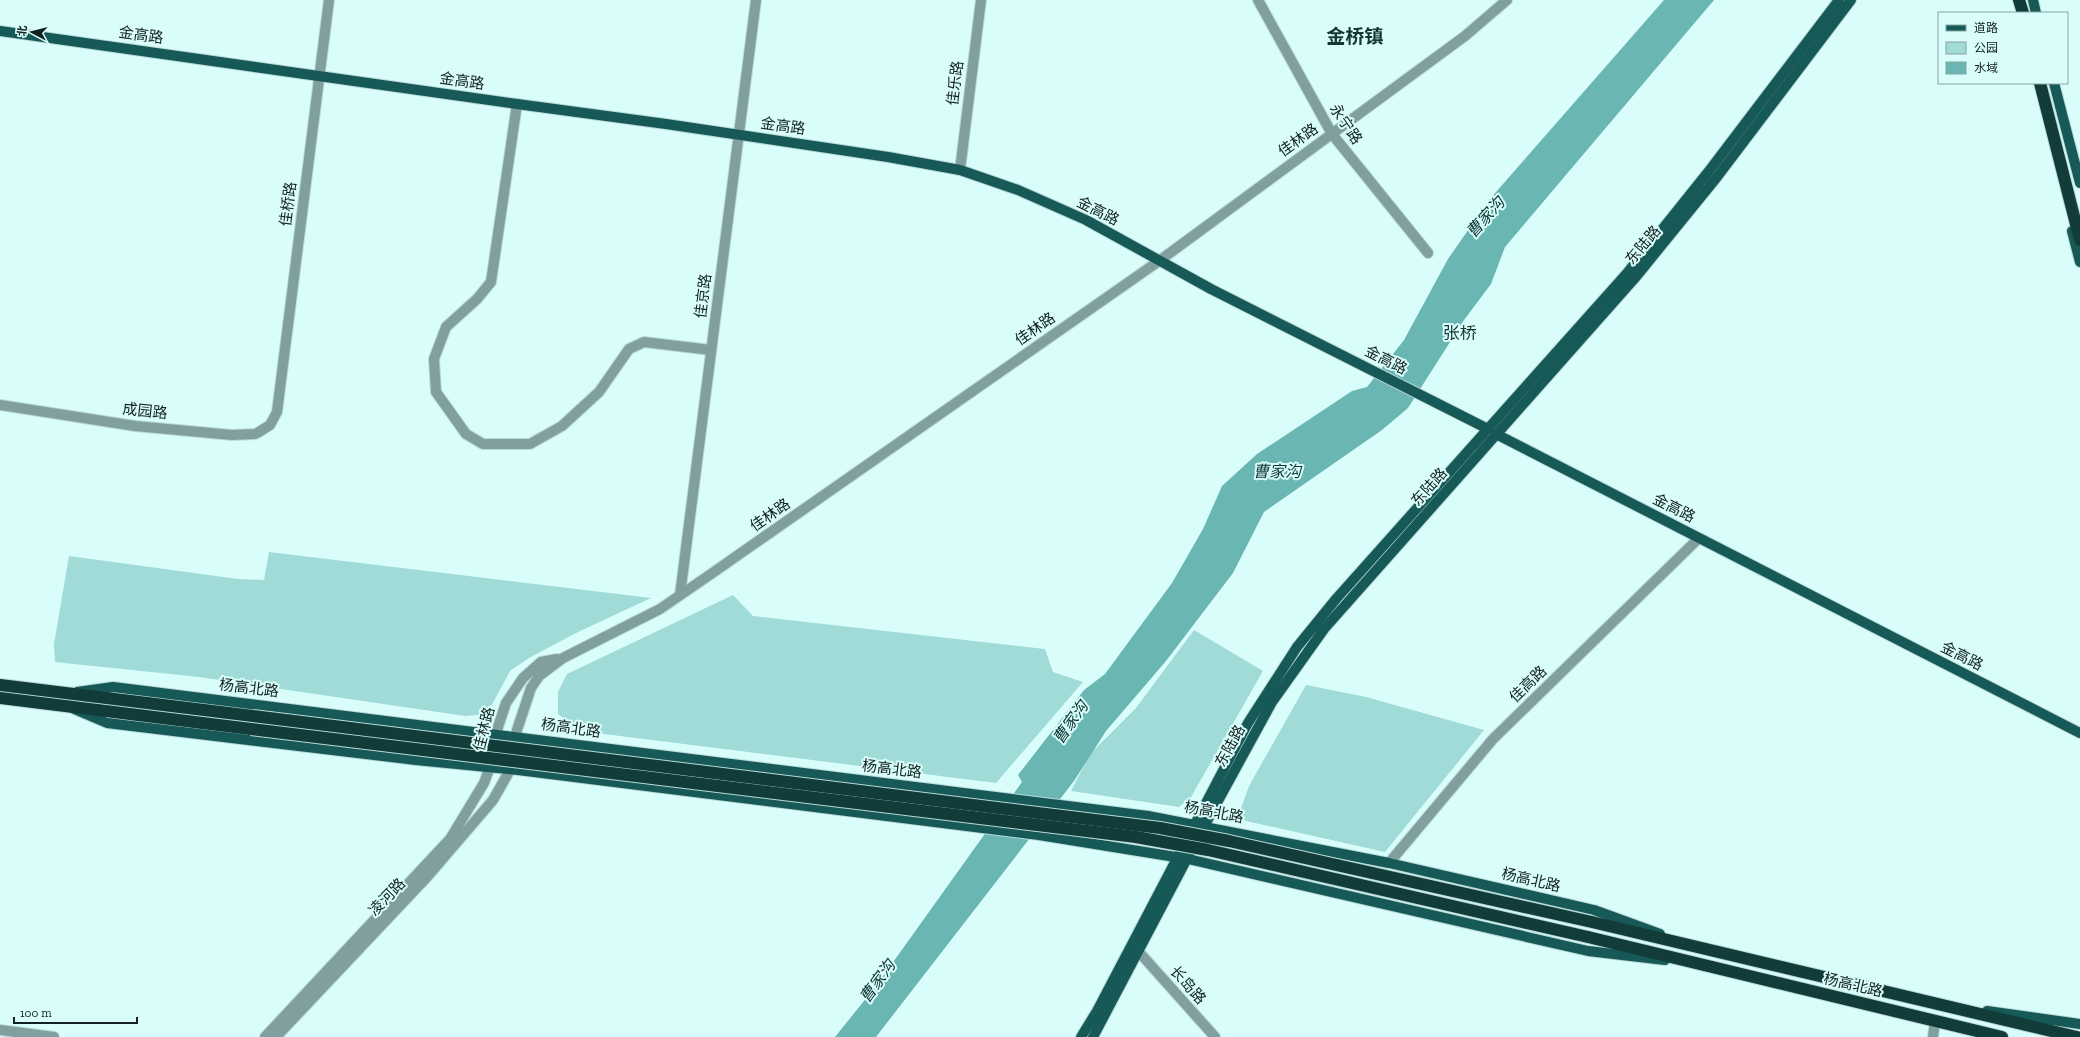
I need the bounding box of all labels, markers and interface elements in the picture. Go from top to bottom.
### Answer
north arrow [12,12,52,52]
legend [1938,12,2068,84]
text: 道路 [1974,21,1998,35]
street label: 金高路 [117,23,165,47]
text: 北 [15,25,30,37]
district label: 金桥镇 [1326,25,1384,48]
text: 公园 [1974,41,1998,55]
street label: 佳乐路 [943,60,967,106]
text: 水域 [1974,61,1998,75]
street label: 金高路 [438,69,486,93]
street label: 永宁路 [1326,100,1366,148]
street label: 金高路 [759,114,807,138]
street label: 佳林路 [1275,119,1321,161]
street label: 佳桥路 [276,181,300,227]
water label: 曹家沟 [1462,192,1510,242]
street label: 金高路 [1074,193,1122,229]
street label: 东陆路 [1622,222,1664,268]
street label: 佳京路 [691,273,715,319]
street label: 佳林路 [1011,309,1059,349]
district label: 张桥 [1443,323,1477,343]
street label: 金高路 [1362,342,1410,378]
street label: 成园路 [122,400,168,422]
water label: 曹家沟 [1253,462,1303,481]
street label: 东陆路 [1407,464,1451,510]
street label: 金高路 [1650,490,1698,526]
street label: 佳林路 [746,495,794,535]
street label: 金高路 [1938,638,1986,674]
street label: 佳高路 [1506,662,1550,706]
street label: 杨高北路 [218,675,280,701]
water label: 曹家沟 [1049,696,1093,747]
street label: 佳林路 [470,705,498,753]
street label: 杨高北路 [540,715,602,741]
street label: 东陆路 [1211,722,1249,770]
street label: 杨高北路 [861,756,923,782]
street label: 杨高北路 [1183,797,1245,827]
street label: 杨高北路 [1500,864,1562,896]
street label: 凌河路 [365,875,409,919]
water label: 曹家沟 [856,955,900,1006]
street label: 长岛路 [1166,962,1210,1008]
street label: 杨高北路 [1822,969,1884,1001]
scale bar [14,999,137,1025]
text: 100 m [20,1006,52,1020]

